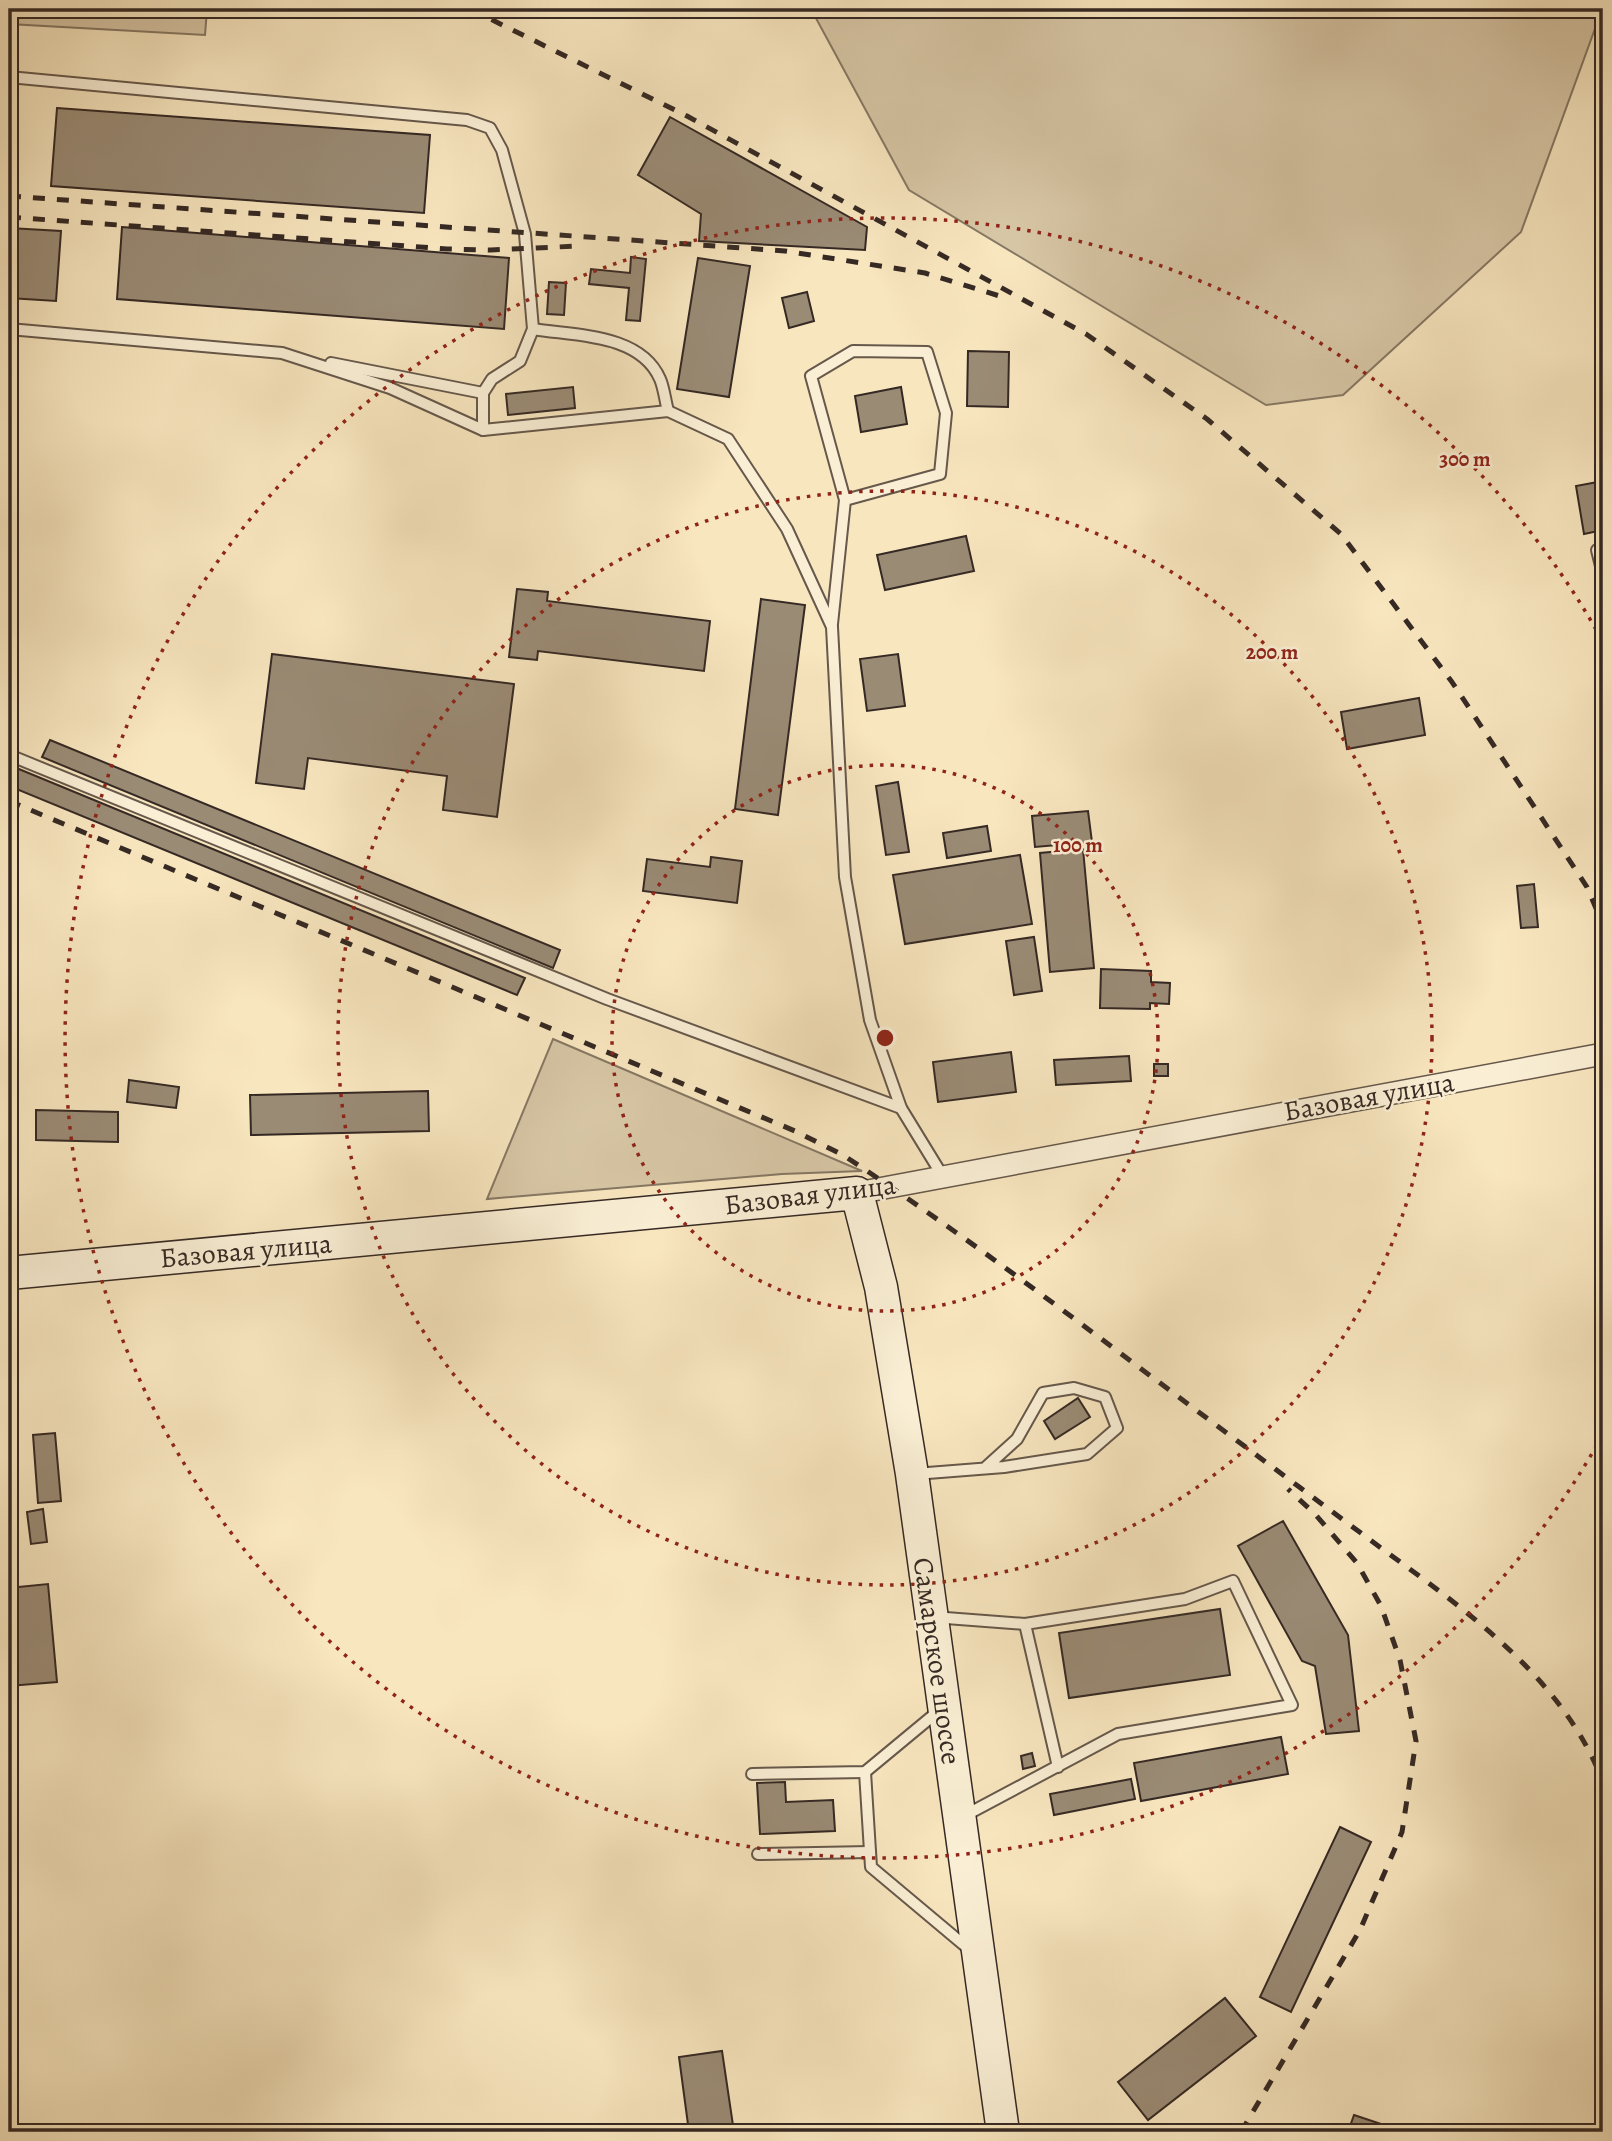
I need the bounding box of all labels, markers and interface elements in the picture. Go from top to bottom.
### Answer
text: 300 m [1439,445,1491,473]
text: 200 m [1246,638,1299,666]
text: 100 m [1053,831,1103,859]
centre of rings [873,1026,897,1050]
street label: Базовая улица [1281,1063,1457,1131]
street label: Базовая улица [722,1166,898,1224]
street label: Базовая улица [158,1225,334,1277]
street label: Самарское шоссе [904,1555,970,1767]

